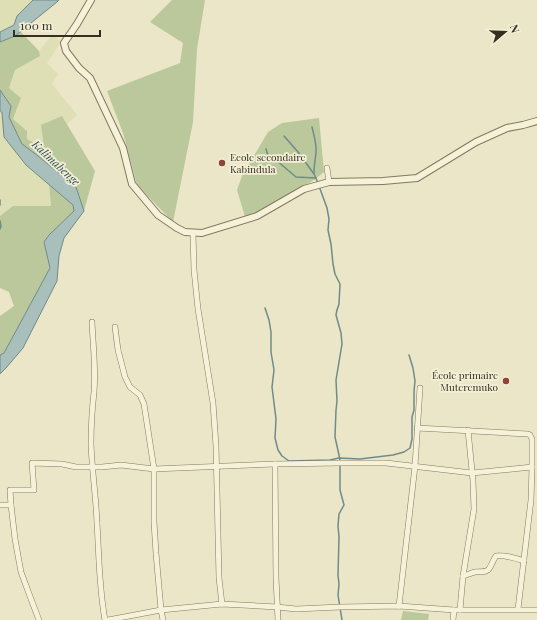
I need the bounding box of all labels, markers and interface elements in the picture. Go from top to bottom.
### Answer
scale bar [14,12,100,38]
north arrow [485,12,525,52]
text: 100 m [20,17,53,33]
text: N [507,22,523,35]
water label: Kalimabenge [28,136,84,189]
place label: Ecole secondaire Kabindula [230,150,306,176]
marker: Ecole secondaire Kabindula [217,158,227,168]
place label: École primaire Muteremuko [432,368,499,394]
marker: École primaire Muteremuko [501,376,511,386]

